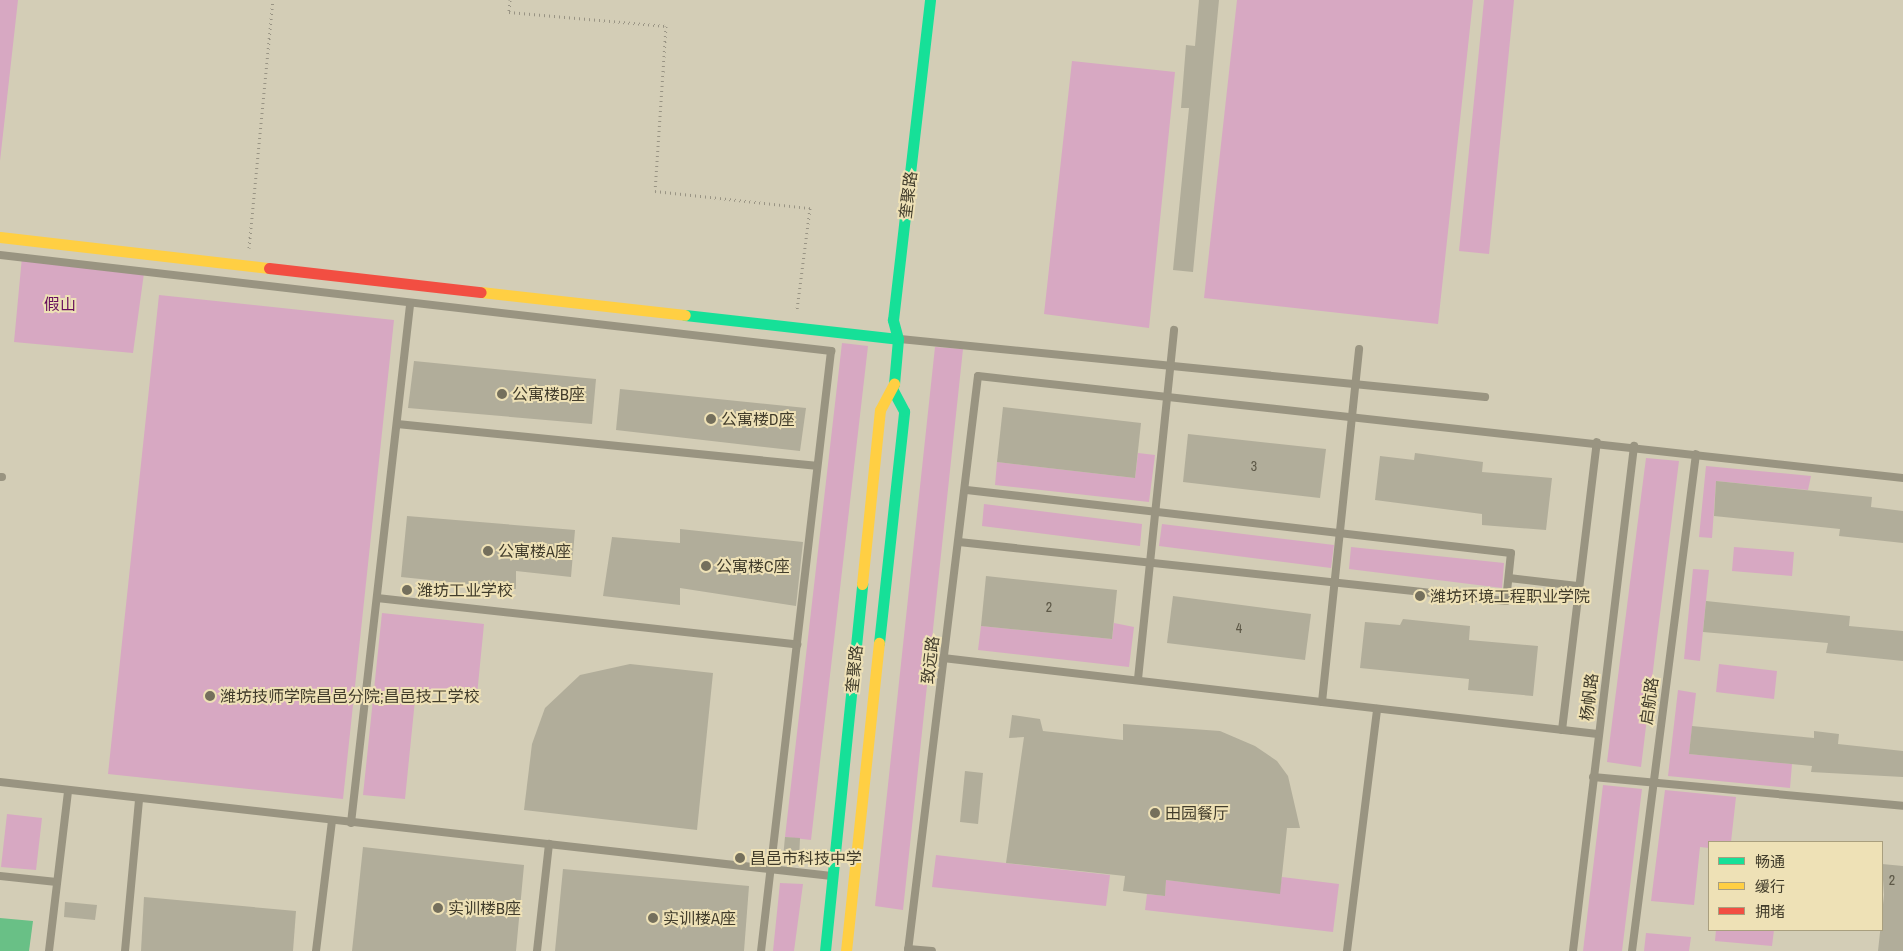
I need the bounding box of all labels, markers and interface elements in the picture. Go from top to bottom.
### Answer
street label: 奎聚路 [896,170,920,220]
park label: 假山 [44,294,76,314]
place label: 公寓楼B座 [512,384,585,404]
marker: 公寓楼B座 [496,388,508,400]
place label: 公寓楼D座 [721,409,794,429]
marker: 公寓楼D座 [705,413,717,425]
house number: 3 [1251,458,1257,474]
place label: 公寓楼A座 [498,541,571,561]
marker: 公寓楼A座 [482,545,494,557]
place label: 公寓楼C座 [716,556,789,576]
marker: 公寓楼C座 [700,560,712,572]
place label: 潍坊工业学校 [417,580,513,600]
marker: 潍坊工业学校 [401,584,413,596]
place label: 潍坊环境工程职业学院 [1430,586,1590,606]
marker: 潍坊环境工程职业学院 [1414,590,1426,602]
house number: 2 [1046,599,1052,615]
house number: 4 [1236,620,1242,636]
street label: 致远路 [918,635,942,685]
street label: 奎聚路 [842,644,866,694]
street label: 杨帆路 [1577,672,1601,722]
street label: 启航路 [1636,676,1662,726]
place label: 潍坊技师学院昌邑分院;昌邑技工学校 [220,686,480,706]
marker: 潍坊技师学院昌邑分院;昌邑技工学校 [204,690,216,702]
place label: 田园餐厅 [1165,803,1229,823]
marker: 田园餐厅 [1149,807,1161,819]
legend [1708,841,1883,931]
place label: 昌邑市科技中学 [750,848,862,868]
text: 畅通 [1755,851,1785,872]
marker: 昌邑市科技中学 [734,852,746,864]
house number: 2 [1889,872,1895,888]
text: 缓行 [1755,876,1785,897]
place label: 实训楼B座 [448,898,521,918]
text: 拥堵 [1755,901,1785,922]
marker: 实训楼B座 [432,902,444,914]
place label: 实训楼A座 [663,908,736,928]
marker: 实训楼A座 [647,912,659,924]

